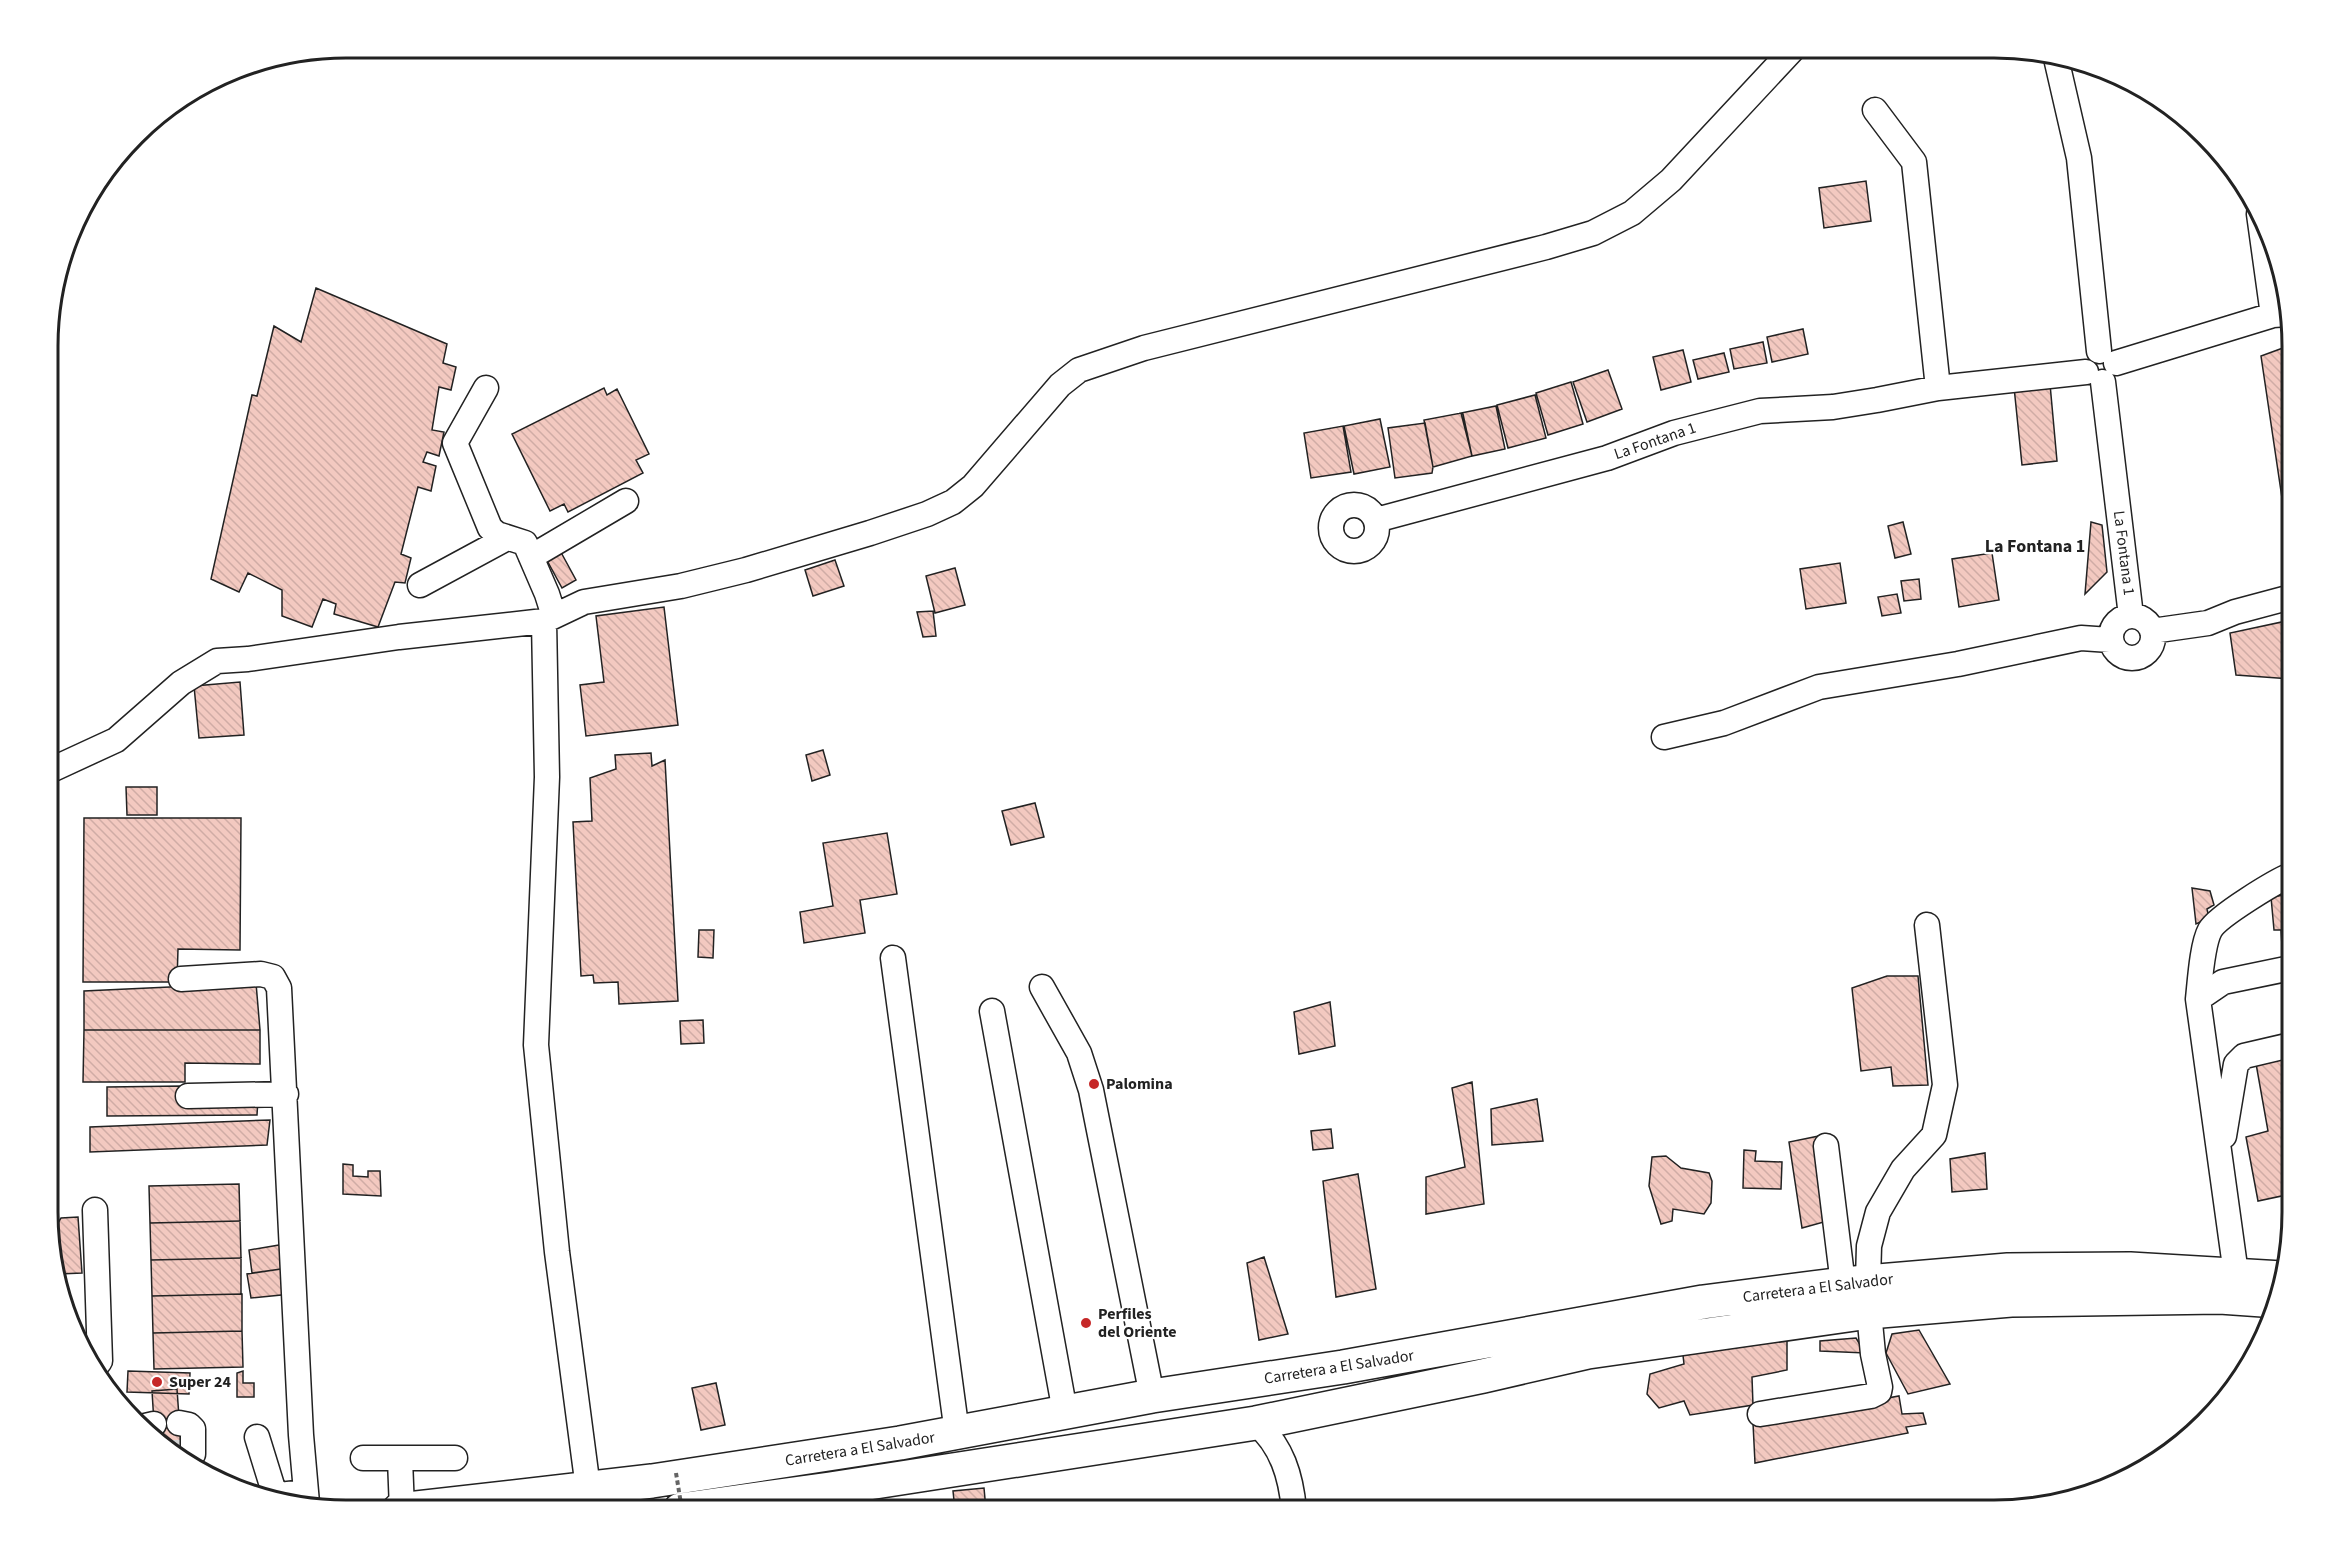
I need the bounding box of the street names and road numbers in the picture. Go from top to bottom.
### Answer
street label: La Fontana 1 [1611,417,1699,465]
street label: La Fontana 1 [2108,509,2140,597]
street label: Carretera a El Salvador [1741,1268,1895,1308]
street label: Carretera a El Salvador [1262,1344,1416,1390]
street label: Carretera a El Salvador [783,1426,937,1472]

